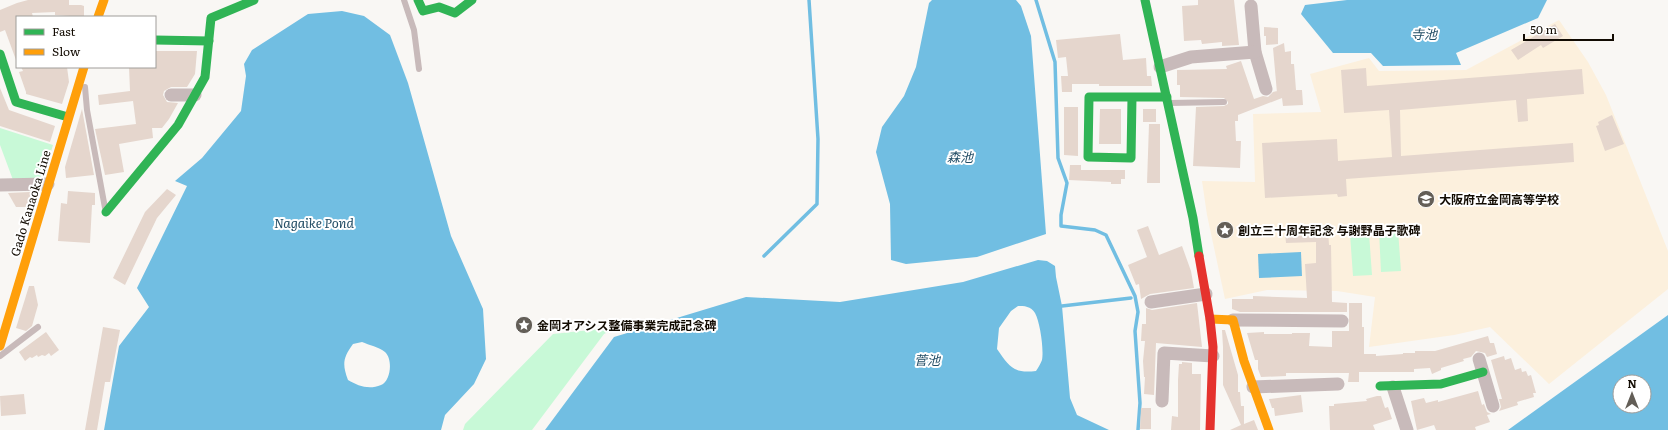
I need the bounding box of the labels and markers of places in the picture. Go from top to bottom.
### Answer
school or university icon: 大阪府立金岡高等学校 [1416,189,1436,209]
place label: 大阪府立金岡高等学校 [1439,190,1559,208]
place icon: 創立三十周年記念 与謝野晶子歌碑 [1215,220,1235,240]
place label: 創立三十周年記念 与謝野晶子歌碑 [1238,221,1420,239]
place icon: 金岡オアシス整備事業完成記念碑 [514,315,534,335]
place label: 金岡オアシス整備事業完成記念碑 [537,316,717,334]

